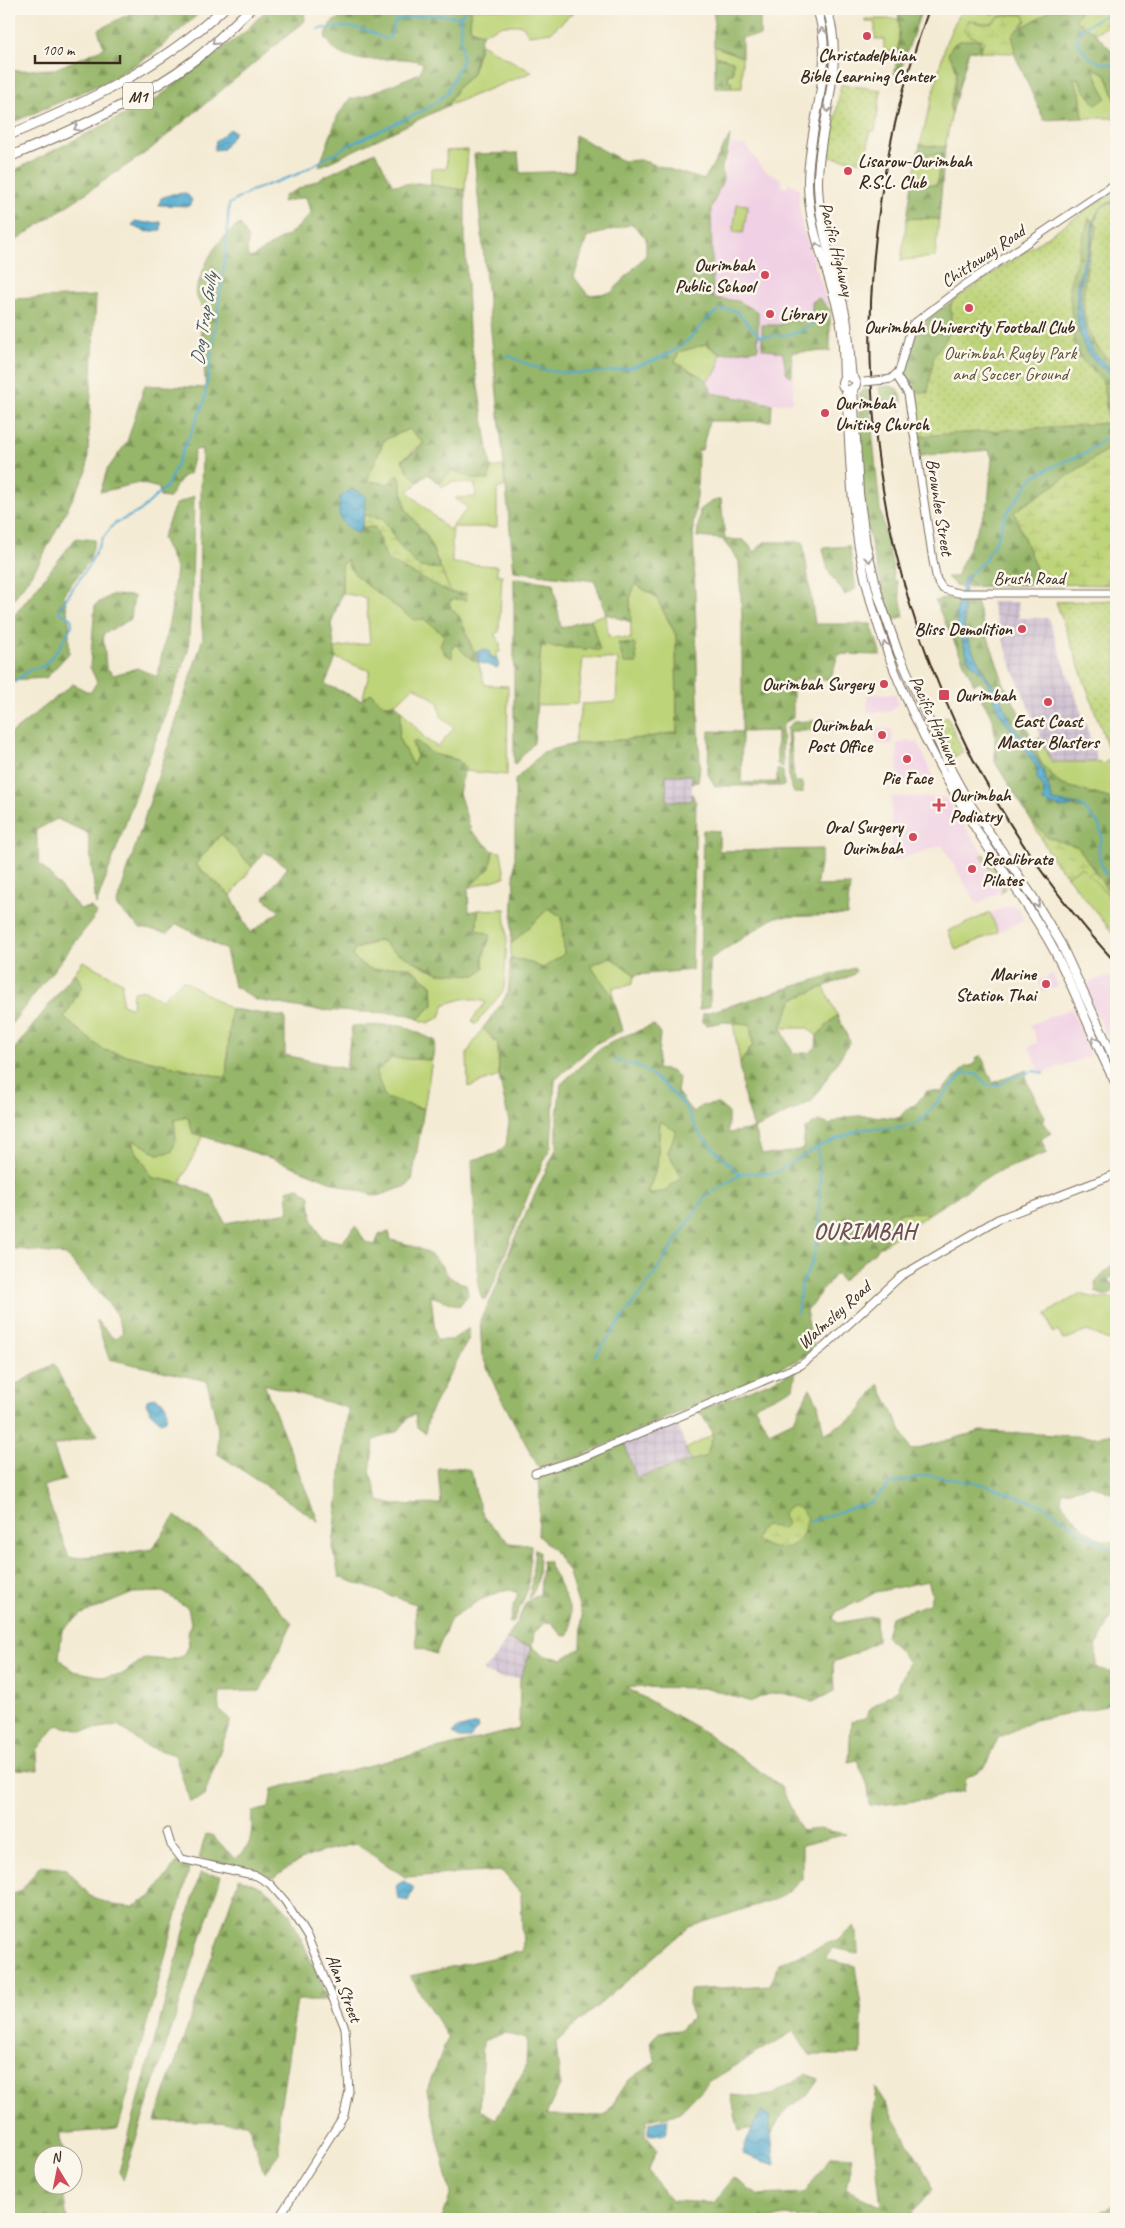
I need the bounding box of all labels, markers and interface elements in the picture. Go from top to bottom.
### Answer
one-way arrow [818,26,828,35]
marker: Christadelphian Bible Learning Center [861,30,873,42]
scale bar [35,32,120,64]
one-way arrow [211,36,220,45]
text: 100 m [42,41,76,60]
place label: Christadelphian Bible Learning Center [799,44,937,87]
road number: M1 [123,82,153,110]
one-way arrow [823,104,833,113]
one-way arrow [73,121,82,132]
place label: Lisarow-Ourimbah R.S.L. Club [858,150,974,193]
marker: Lisarow-Ourimbah R.S.L. Club [842,165,854,177]
street label: Pacific Highway [815,200,860,300]
street label: Chittaway Road [937,218,1032,292]
one-way arrow [813,242,823,250]
place label: Ourimbah Public School [675,254,759,297]
water label: Dog Trap Gully [185,268,224,367]
marker: Ourimbah Public School [759,269,771,281]
marker: Ourimbah University Football Club [963,302,975,314]
place label: Library [780,303,828,325]
marker: Library [764,308,776,320]
place label: Ourimbah University Football Club [864,316,1076,338]
park label: Ourimbah Rugby Park and Soccer Ground [944,342,1078,385]
place label: Ourimbah Uniting Church [835,392,930,435]
marker: Ourimbah Uniting Church [819,407,831,419]
street label: Brownlee Street [922,457,959,559]
one-way arrow [863,554,874,563]
street label: Brush Road [994,567,1067,589]
place label: Bliss Demolition [914,618,1013,640]
marker: Bliss Demolition [1016,623,1028,635]
one-way arrow [881,641,892,650]
street label: Pacific Highway [905,672,966,770]
place label: Ourimbah Surgery [762,673,876,695]
marker: Ourimbah Surgery [878,678,890,690]
place label: Ourimbah [955,684,1017,706]
marker: Ourimbah [937,688,951,702]
marker: East Coast Master Blasters [1042,696,1054,708]
place label: East Coast Master Blasters [997,710,1101,753]
place label: Ourimbah Post Office [807,714,874,757]
marker: Ourimbah Post Office [876,729,888,741]
marker: Pie Face [901,753,913,765]
place label: Pie Face [882,767,934,789]
place label: Ourimbah Podiatry [950,784,1012,827]
marker: Ourimbah Podiatry [932,798,946,812]
place label: Oral Surgery Ourimbah [825,816,905,859]
marker: Oral Surgery Ourimbah [907,831,919,843]
place label: Recalibrate Pilates [982,848,1055,891]
marker: Recalibrate Pilates [966,863,978,875]
one-way arrow [1031,898,1041,907]
place label: Marine Station Thai [955,963,1038,1006]
marker: Marine Station Thai [1040,978,1052,990]
one-way arrow [1091,1037,1101,1045]
district label: OURIMBAH [814,1218,920,1246]
street label: Walmsley Road [793,1274,877,1354]
street label: Alan Street [321,1951,368,2027]
north arrow [32,2146,82,2196]
text: N [50,2148,64,2167]

